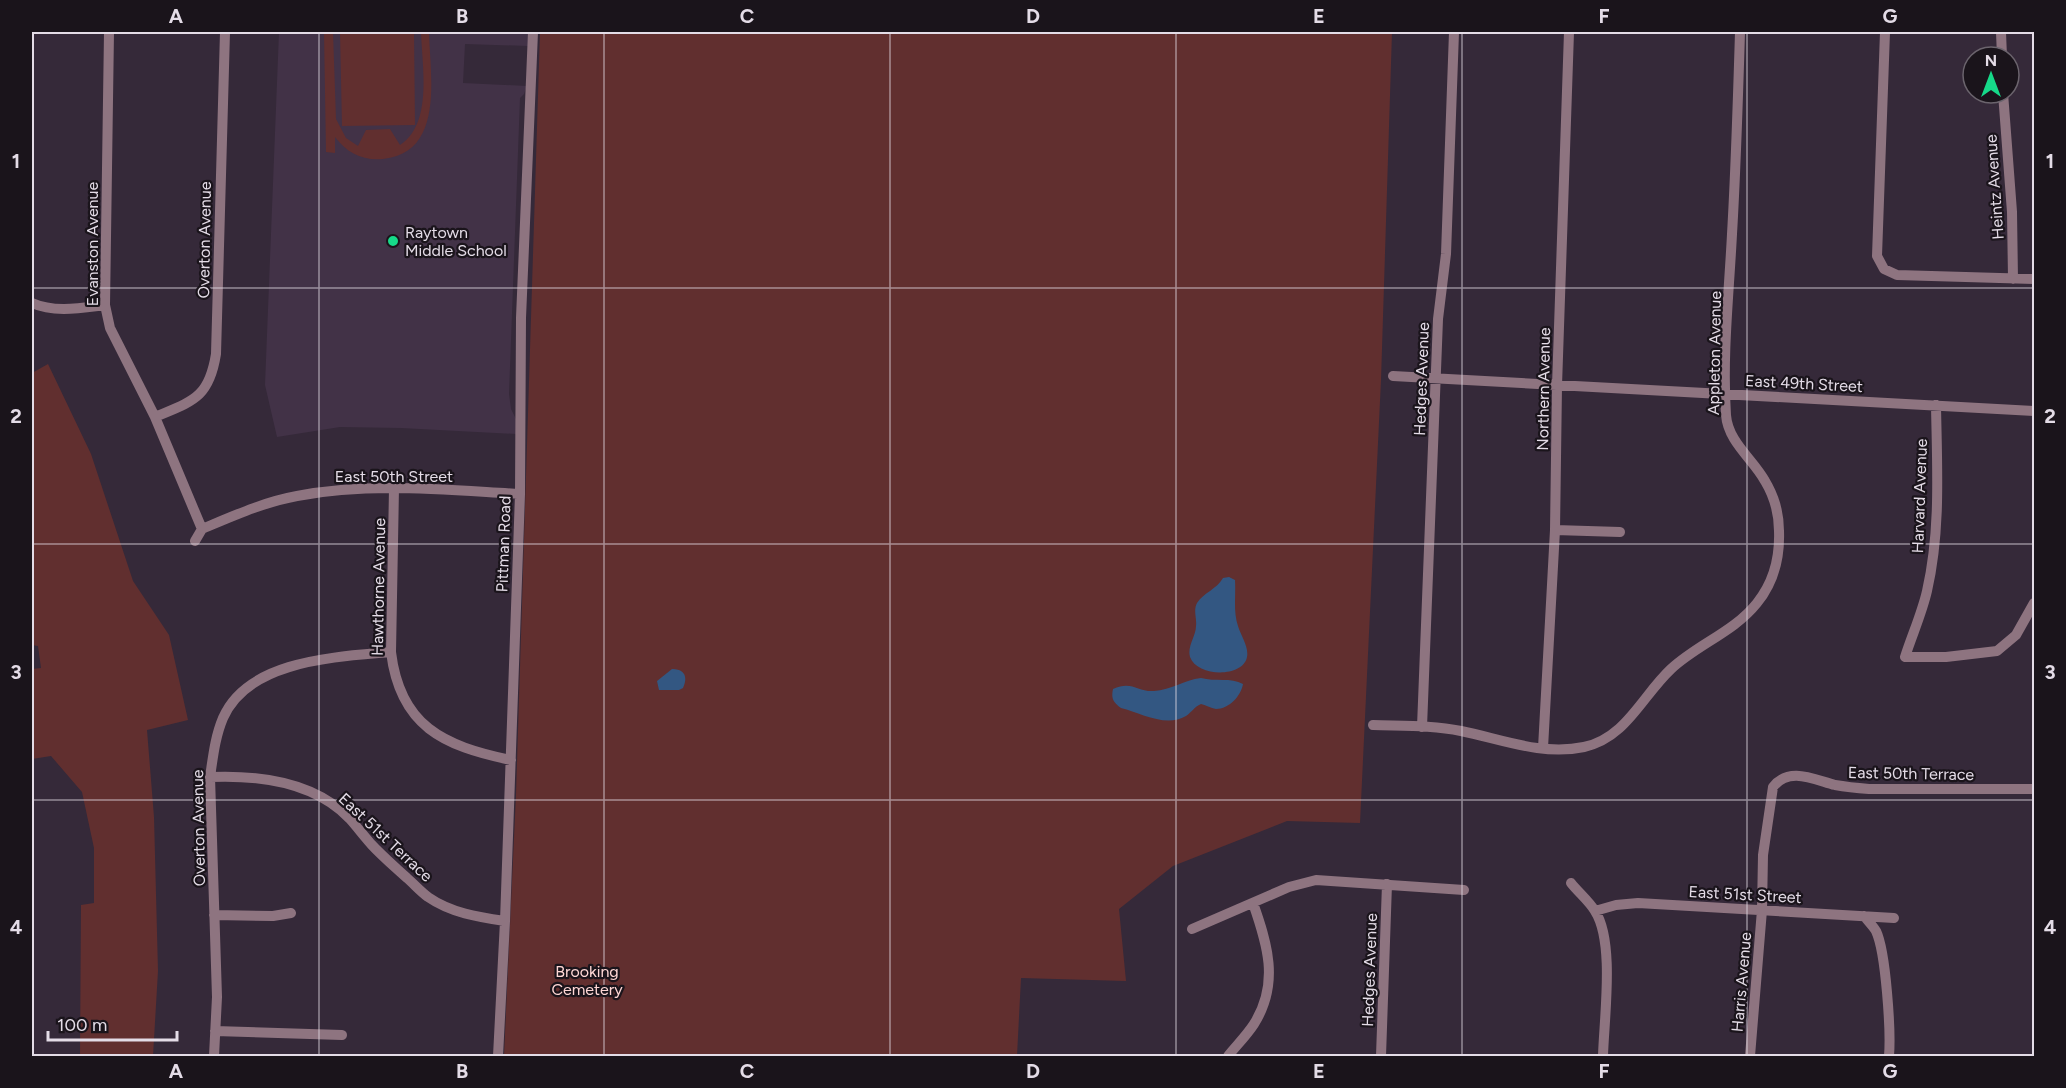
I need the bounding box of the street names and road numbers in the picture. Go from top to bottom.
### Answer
street label: Heintz Avenue [1981,133,2008,240]
street label: Overton Avenue [194,181,215,299]
street label: Evanston Avenue [83,182,102,306]
street label: Appleton Avenue [1704,290,1725,415]
street label: Hedges Avenue [1410,322,1433,436]
street label: Northern Avenue [1533,327,1554,451]
street label: East 49th Street [1745,371,1863,396]
street label: Harvard Avenue [1908,438,1931,554]
street label: East 50th Street [335,467,453,486]
street label: Pittman Road [492,495,515,593]
street label: Hawthorne Avenue [368,518,389,656]
street label: East 50th Terrace [1848,763,1975,784]
street label: Overton Avenue [188,769,209,887]
street label: East 51st Terrace [335,789,437,886]
street label: East 51st Street [1688,882,1802,907]
street label: Hedges Avenue [1358,913,1381,1027]
street label: Harris Avenue [1728,931,1755,1033]

